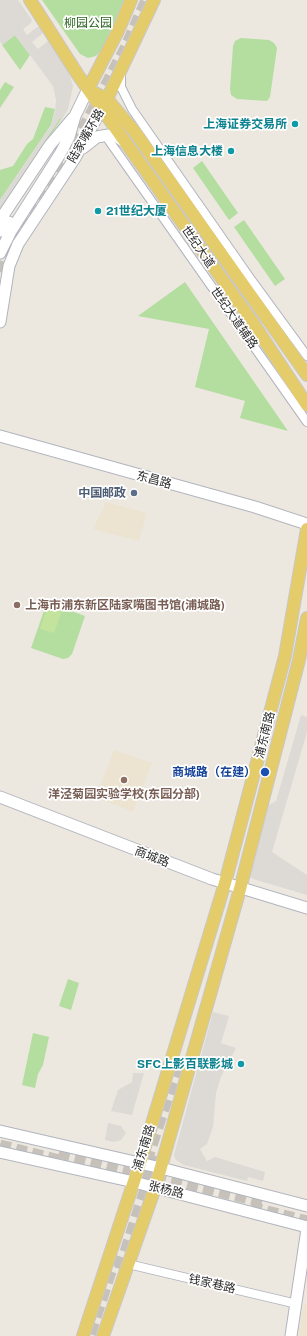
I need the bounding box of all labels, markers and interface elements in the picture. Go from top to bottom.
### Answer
park label: 柳园公园 [64,16,112,30]
street label: 陆家嘴环路 [65,106,107,166]
place label: 上海证券交易所 [203,117,287,131]
marker: 上海证券交易所 [290,119,300,129]
place label: 上海信息大楼 [151,144,223,158]
marker: 上海信息大楼 [226,146,236,156]
place label: 21世纪大厦 [106,204,167,218]
marker: 21世纪大厦 [93,206,103,216]
street label: 世纪大道 [178,223,218,271]
street label: 世纪大道辅路 [207,284,261,352]
street label: 东昌路 [135,468,173,492]
place label: 中国邮政 [78,486,126,500]
marker: 中国邮政 [129,488,139,498]
place label: 上海市浦东新区陆家嘴图书馆(浦城路) [25,598,225,612]
marker: 上海市浦东新区陆家嘴图书馆(浦城路) [12,600,22,610]
street label: 浦东南路 [252,710,278,760]
place label: 商城路（在建） [172,765,256,779]
marker: 商城路（在建） [259,766,271,778]
marker: 洋泾菊园实验学校(东园分部) [119,775,129,785]
place label: 洋泾菊园实验学校(东园分部) [48,787,200,801]
street label: 商城路 [133,844,171,870]
place label: SFC上影百联影城 [137,1057,233,1071]
marker: SFC上影百联影城 [236,1059,246,1069]
street label: 浦东南路 [130,1123,158,1173]
street label: 张杨路 [147,1179,185,1201]
street label: 钱家巷路 [187,1272,237,1296]

